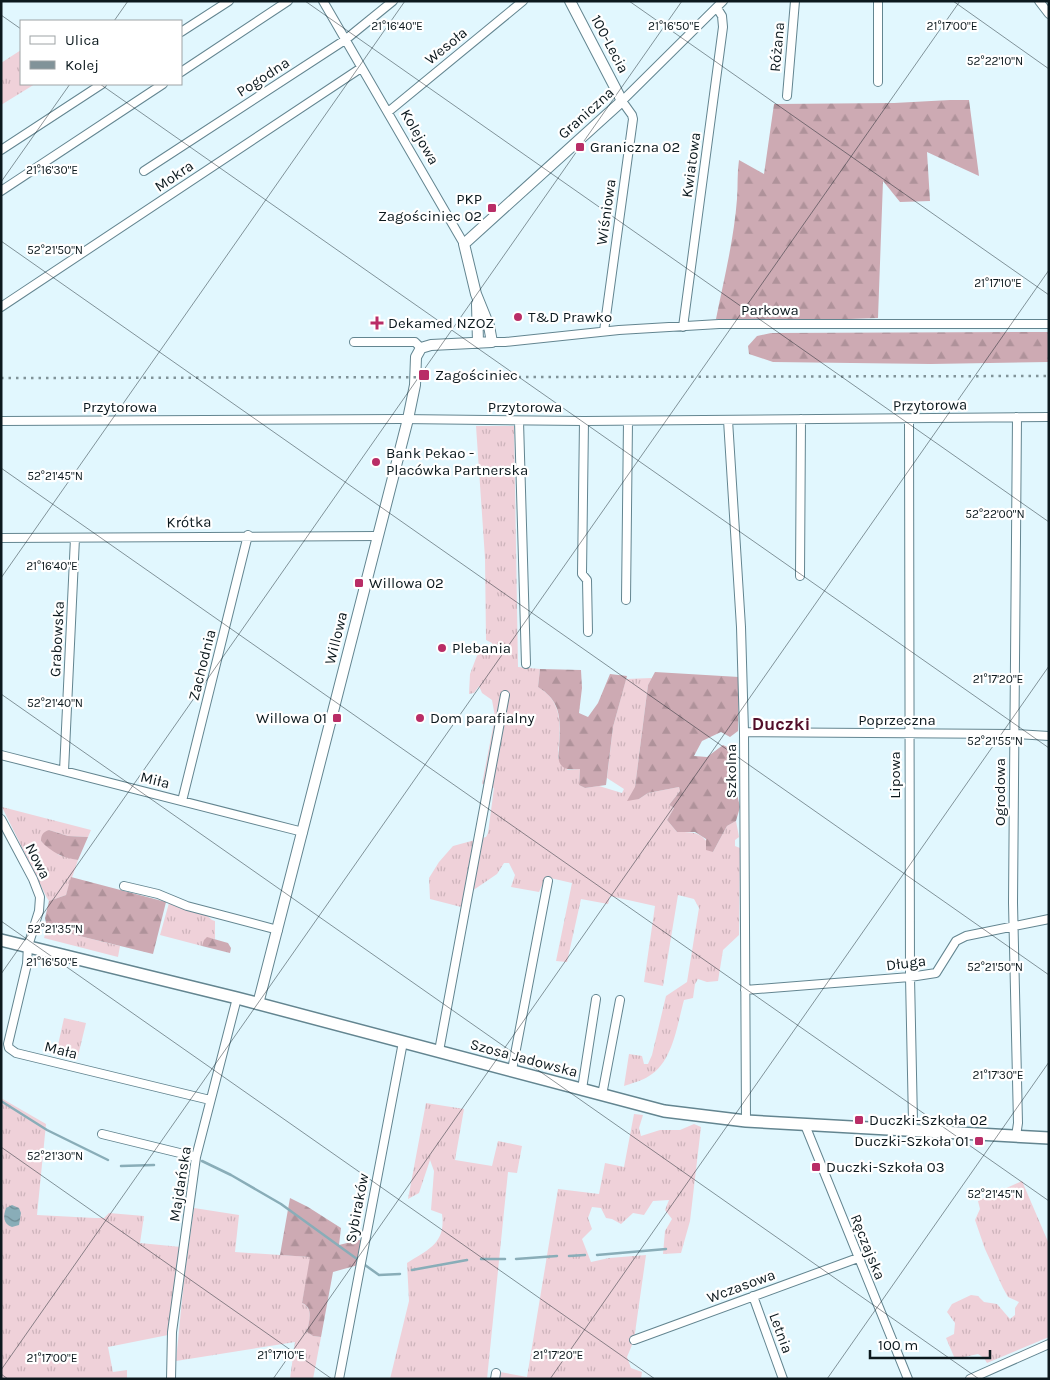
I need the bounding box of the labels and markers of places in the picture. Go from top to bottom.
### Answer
place label: Graniczna 02 [590,138,680,156]
marker: Graniczna 02 [574,141,586,153]
place label: PKP Zagościniec 02 [378,190,482,225]
marker: PKP Zagościniec 02 [486,202,498,214]
place label: T&D Prawko [528,308,612,326]
marker: T&D Prawko [512,311,524,323]
place label: Dekamed NZOZ [388,314,494,332]
marker: Dekamed NZOZ [370,316,384,330]
place label: Zagościniec [435,366,518,384]
marker: Zagościniec [417,368,431,382]
place label: Bank Pekao - Placówka Partnerska [386,444,528,479]
marker: Bank Pekao - Placówka Partnerska [370,456,382,468]
place label: Willowa 02 [369,574,444,592]
marker: Willowa 02 [353,577,365,589]
place label: Plebania [452,639,511,657]
marker: Plebania [436,642,448,654]
place label: Willowa 01 [256,709,327,727]
place label: Dom parafialny [430,709,535,727]
marker: Willowa 01 [331,712,343,724]
marker: Dom parafialny [414,712,426,724]
place label: Duczki-Szkoła 02 [869,1111,987,1129]
marker: Duczki-Szkoła 02 [853,1114,865,1126]
place label: Duczki-Szkoła 01 [854,1132,969,1150]
marker: Duczki-Szkoła 01 [973,1135,985,1147]
place label: Duczki-Szkoła 03 [826,1158,945,1176]
marker: Duczki-Szkoła 03 [810,1161,822,1173]

